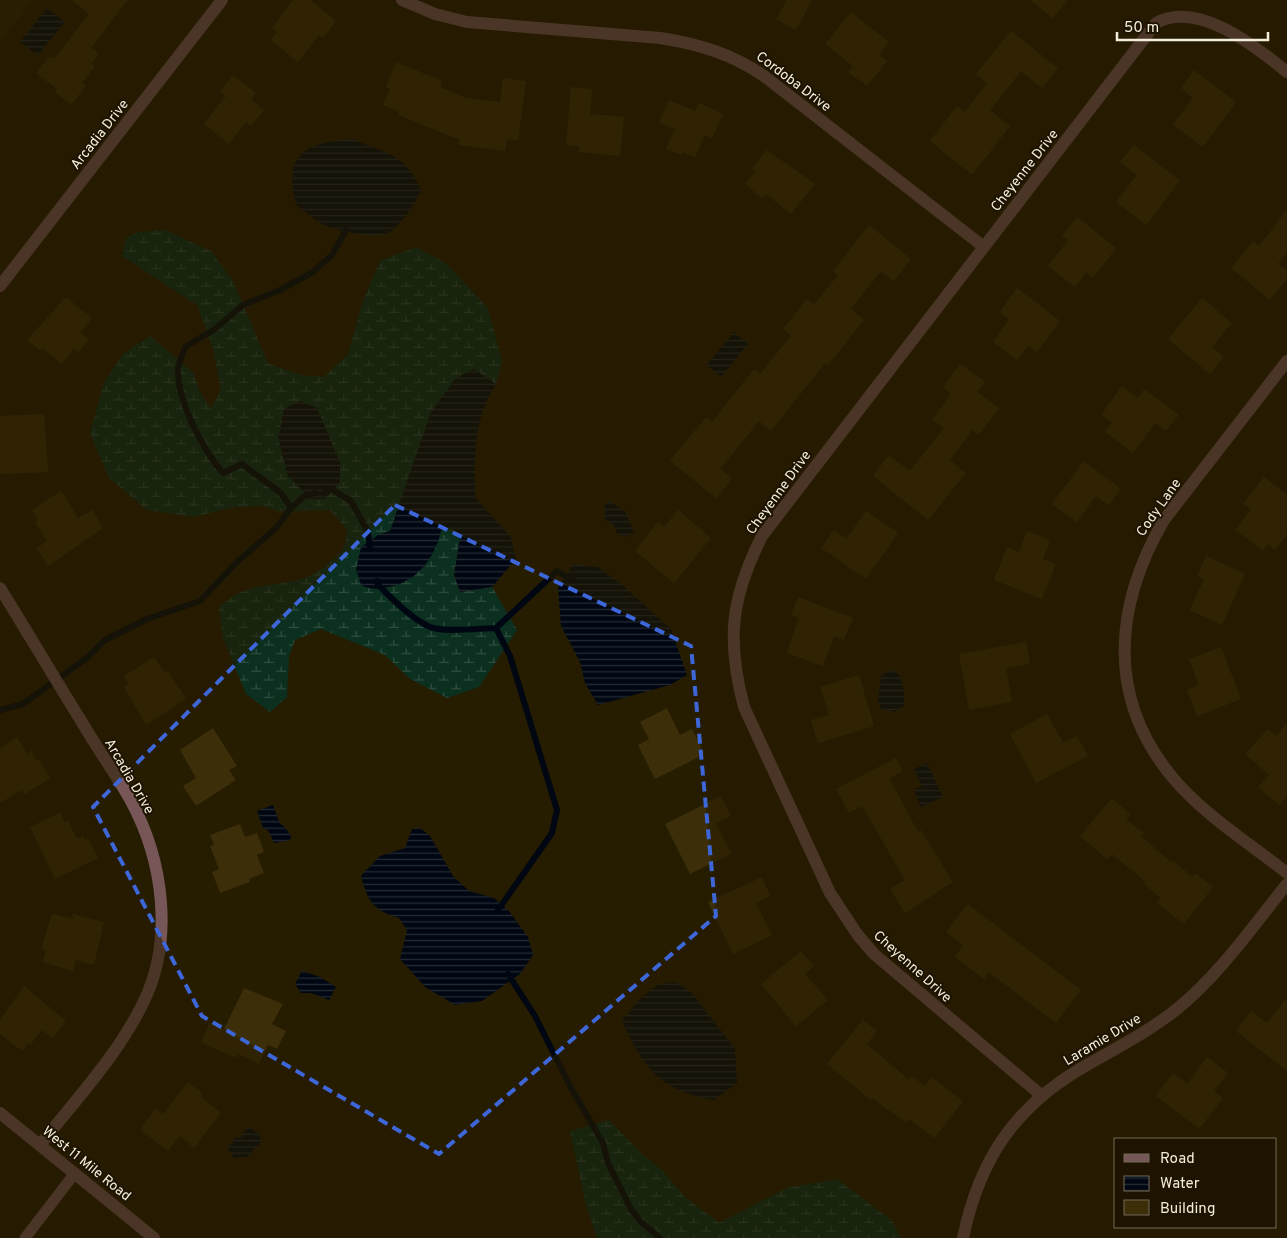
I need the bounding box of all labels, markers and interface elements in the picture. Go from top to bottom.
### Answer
scale bar [1117,10,1268,42]
text: 50 m [1124,19,1159,38]
street label: Cordoba Drive [752,48,834,116]
street label: Arcadia Drive [68,96,133,173]
street label: Cheyenne Drive [988,126,1063,215]
street label: Cheyenne Drive [743,448,815,538]
street label: Cody Lane [1133,476,1185,540]
street label: Arcadia Drive [100,736,157,817]
street label: Cheyenne Drive [869,927,955,1007]
street label: Laramie Drive [1061,1010,1145,1070]
street label: West 11 Mile Road [38,1123,134,1205]
legend [1114,1138,1277,1228]
text: Road [1160,1150,1195,1169]
text: Water [1160,1175,1200,1194]
text: Building [1160,1200,1215,1219]

